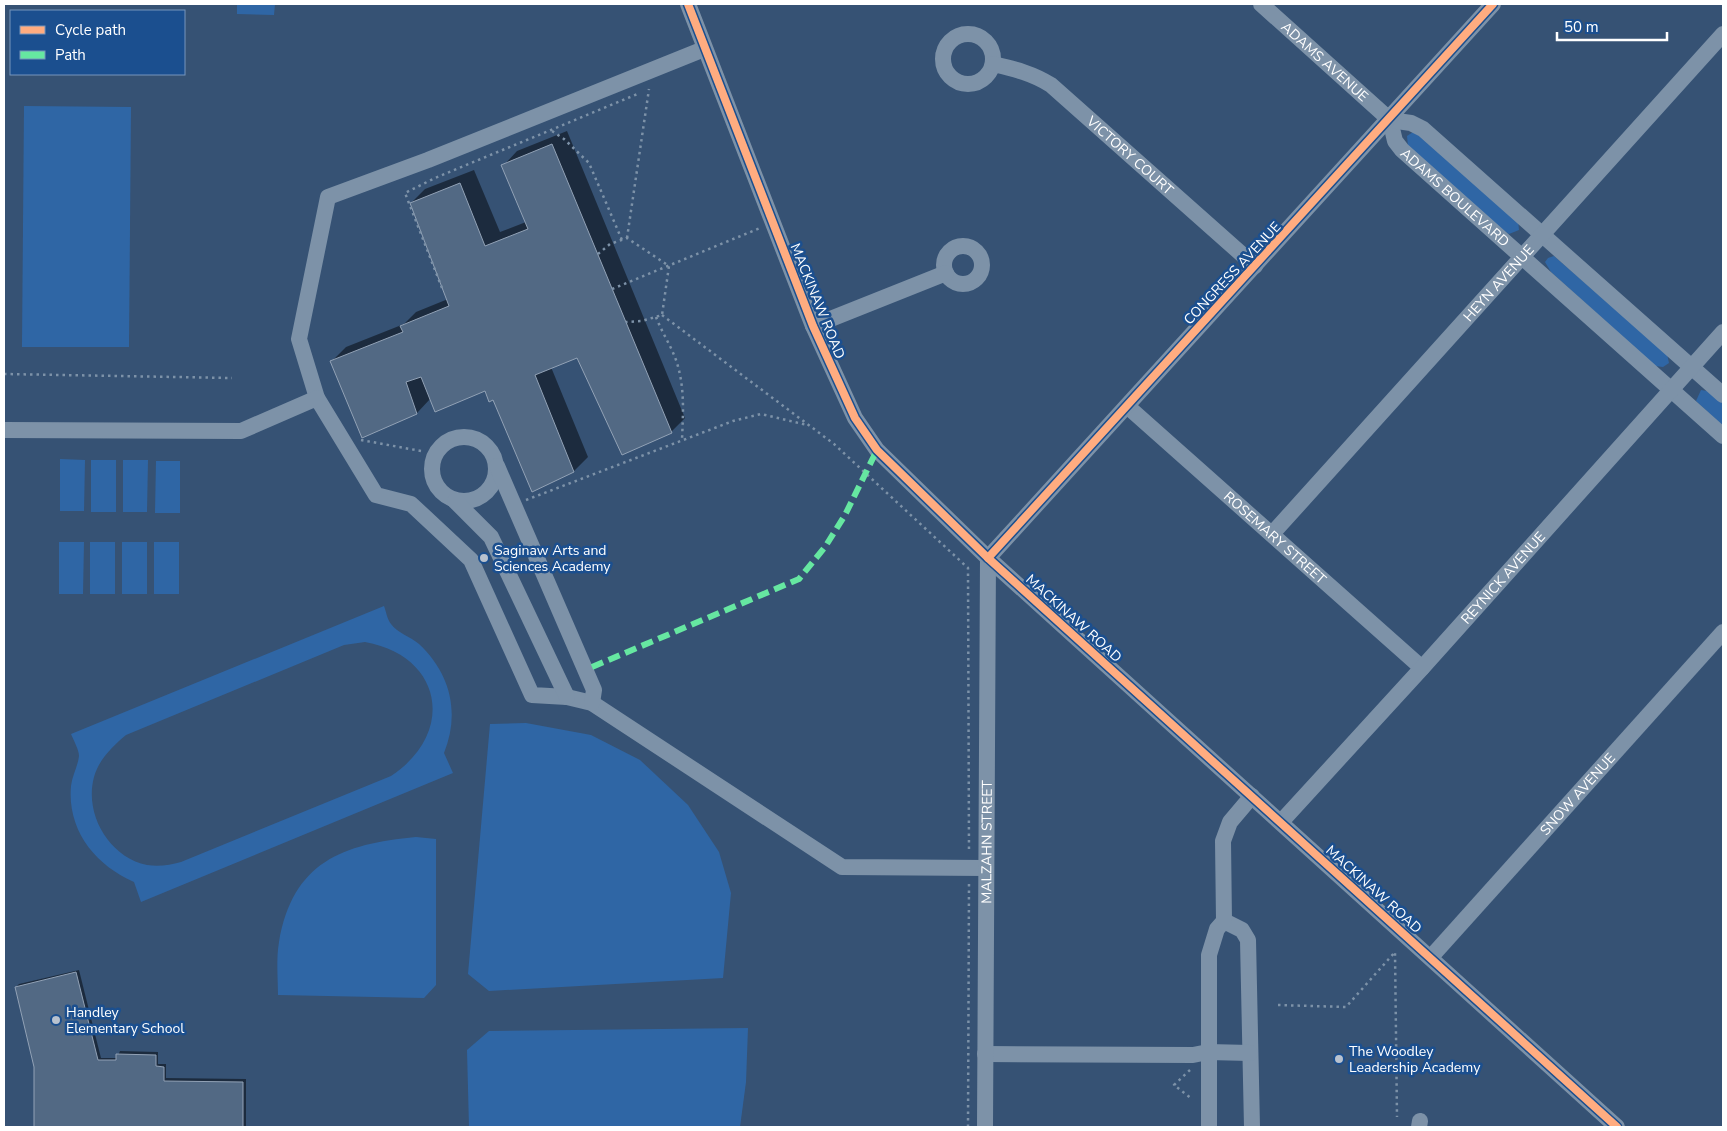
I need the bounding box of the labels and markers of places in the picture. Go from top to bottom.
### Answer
place label: Saginaw Arts and Sciences Academy [494,541,611,576]
marker: Saginaw Arts and Sciences Academy [478,552,490,564]
place label: Handley Elementary School [66,1003,185,1038]
marker: Handley Elementary School [50,1014,62,1026]
place label: The Woodley Leadership Academy [1349,1042,1481,1077]
marker: The Woodley Leadership Academy [1333,1053,1345,1065]

